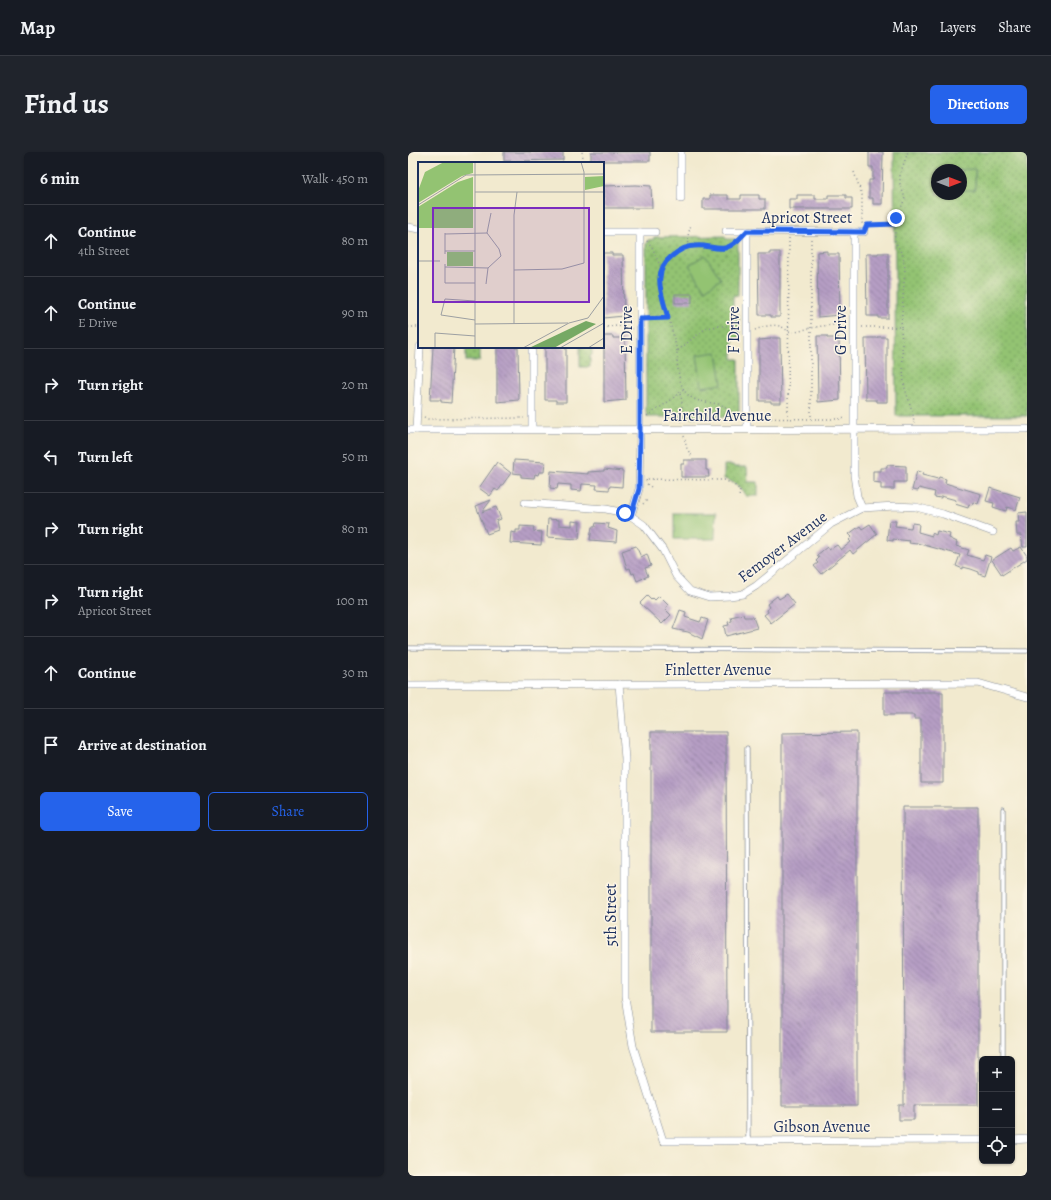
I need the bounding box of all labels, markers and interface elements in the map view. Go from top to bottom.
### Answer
text: Map [20,15,55,41]
text: Map [892,18,918,37]
text: Layers [940,18,976,37]
text: Share [998,18,1031,37]
text: Find us [24,85,109,123]
button: Directions [930,85,1027,124]
inset map [418,162,604,348]
north arrow [931,164,967,200]
text: 6 min [40,167,80,190]
text: Walk · 450 m [302,170,368,187]
street label: Apricot Street [761,207,852,229]
route end [887,209,905,227]
text: Continue [78,222,136,242]
icon: ahead [40,230,62,252]
text: 80 m [341,232,368,249]
text: 4th Street [78,242,130,259]
text: Continue [78,294,136,314]
icon: ahead [40,302,62,324]
text: 90 m [342,304,368,321]
street label: G Drive [830,305,852,355]
street label: E Drive [616,306,638,354]
street label: F Drive [723,306,745,354]
text: E Drive [78,314,117,331]
icon: right [40,374,62,396]
text: Turn right [78,375,143,395]
text: 20 m [342,376,368,393]
street label: Fairchild Avenue [663,405,771,427]
icon: left [40,446,62,468]
text: Turn left [78,447,133,467]
text: 50 m [342,448,368,465]
route start [616,504,634,522]
street label: Femoyer Avenue [733,506,832,588]
icon: right [40,518,62,540]
text: Turn right [78,519,143,539]
text: 80 m [341,520,368,537]
text: Turn right [78,582,143,602]
icon: right [40,590,62,612]
text: 100 m [336,592,368,609]
text: Apricot Street [78,602,151,619]
street label: Finletter Avenue [665,659,771,681]
icon: ahead [40,662,62,684]
text: Continue [78,663,136,683]
text: 30 m [342,664,368,681]
icon: arrive [40,734,62,756]
text: Arrive at destination [78,735,207,755]
button: Save [40,792,200,831]
button: Share [208,792,368,831]
street label: 5th Street [600,883,622,947]
map controls [979,1056,1015,1164]
button: + [979,1056,1015,1092]
button: − [979,1092,1015,1128]
street label: Gibson Avenue [774,1116,870,1138]
button: locate [979,1128,1015,1164]

